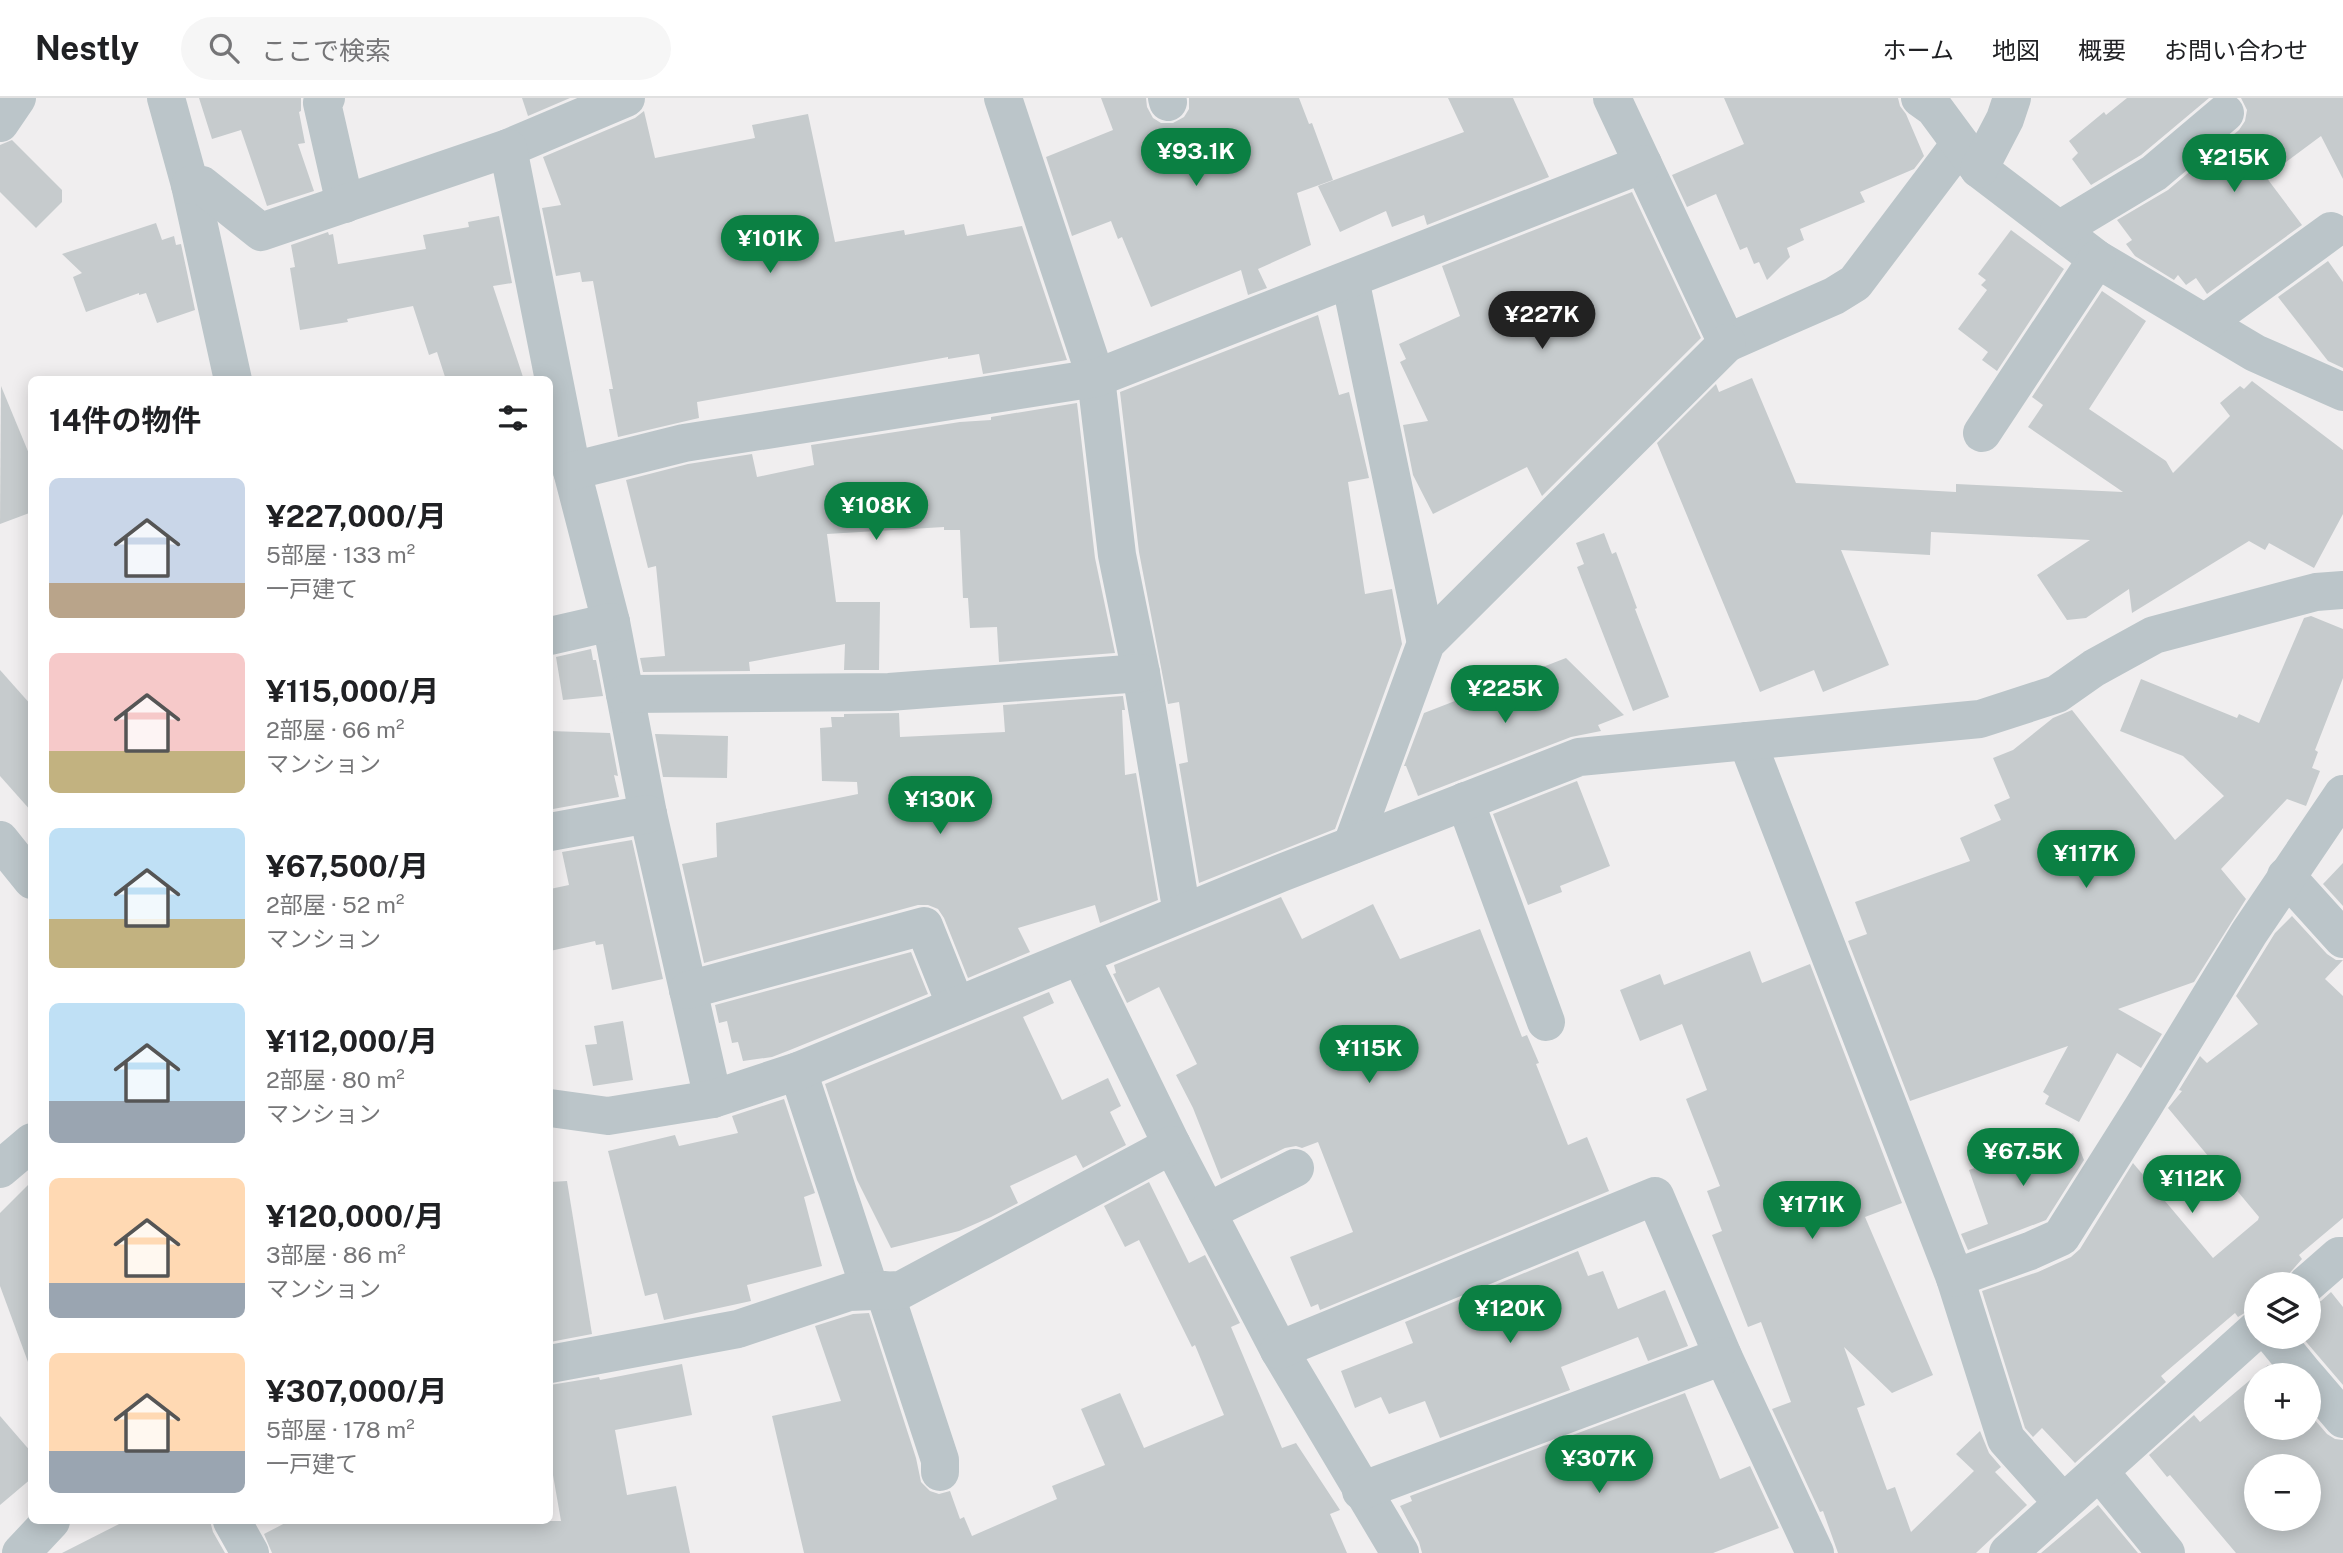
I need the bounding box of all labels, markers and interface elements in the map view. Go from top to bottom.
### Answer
search box [181,17,671,80]
text: Nestly [35,29,139,67]
icon: search [205,29,243,67]
text: ここで検索 [261,35,391,66]
text: ホーム [1883,36,1954,64]
text: 地図 [1992,36,2040,64]
text: 概要 [2078,36,2126,64]
text: お問い合わせ [2164,36,2308,64]
pin: ¥93.1K [1139,129,1253,188]
pin: ¥215K [2185,134,2283,194]
text: ¥93.1K [1157,137,1235,164]
text: ¥215K [2198,143,2270,170]
pin: ¥101K [721,216,819,275]
text: ¥101K [737,224,803,251]
pin: ¥227K [1493,292,1591,351]
text: ¥227K [1504,300,1580,327]
icon: filters [494,399,532,437]
text: 14件の物件 [49,402,202,438]
pin: ¥108K [827,482,925,542]
text: ¥108K [840,491,912,518]
text: ¥227,000/月 [266,498,447,534]
icon: home [105,506,189,590]
text: 5部屋 · 133 m² [266,541,415,568]
text: 一戸建て [266,575,358,602]
pin: ¥225K [1456,666,1554,725]
text: ¥115,000/月 [266,673,439,709]
text: ¥225K [1467,674,1543,701]
icon: home [105,681,189,765]
text: 2部屋 · 66 m² [266,716,404,743]
text: マンション [266,750,381,777]
pin: ¥130K [891,776,989,836]
text: ¥130K [904,785,976,812]
pin: ¥117K [2037,830,2135,890]
text: ¥117K [2053,839,2119,866]
text: ¥67,500/月 [266,848,429,884]
icon: home [105,856,189,940]
text: 2部屋 · 52 m² [266,891,404,918]
text: マンション [266,925,381,952]
text: ¥112,000/月 [266,1023,438,1059]
pin: ¥115K [1320,1026,1418,1085]
icon: home [105,1031,189,1115]
text: ¥115K [1336,1034,1402,1061]
text: 2部屋 · 80 m² [266,1066,405,1093]
text: マンション [266,1100,381,1127]
pin: ¥67.5K [1966,1128,2080,1188]
text: ¥67.5K [1983,1137,2063,1164]
pin: ¥112K [2143,1156,2241,1215]
text: ¥112K [2159,1164,2225,1191]
pin: ¥171K [1763,1182,1861,1241]
text: ¥171K [1779,1190,1845,1217]
text: ¥120,000/月 [266,1198,445,1234]
icon: home [105,1206,189,1290]
text: 3部屋 · 86 m² [266,1241,406,1268]
map controls [2244,1272,2321,1531]
button: layers [2244,1272,2321,1349]
text: マンション [266,1275,381,1302]
pin: ¥120K [1461,1286,1559,1345]
text: ¥120K [1475,1294,1545,1321]
button: + [2244,1363,2321,1440]
text: ¥307,000/月 [266,1373,447,1409]
icon: home [105,1381,189,1465]
text: 5部屋 · 178 m² [266,1416,415,1443]
pin: ¥307K [1550,1436,1648,1495]
text: ¥307K [1561,1444,1637,1471]
text: 一戸建て [266,1450,358,1477]
button: − [2244,1454,2321,1531]

